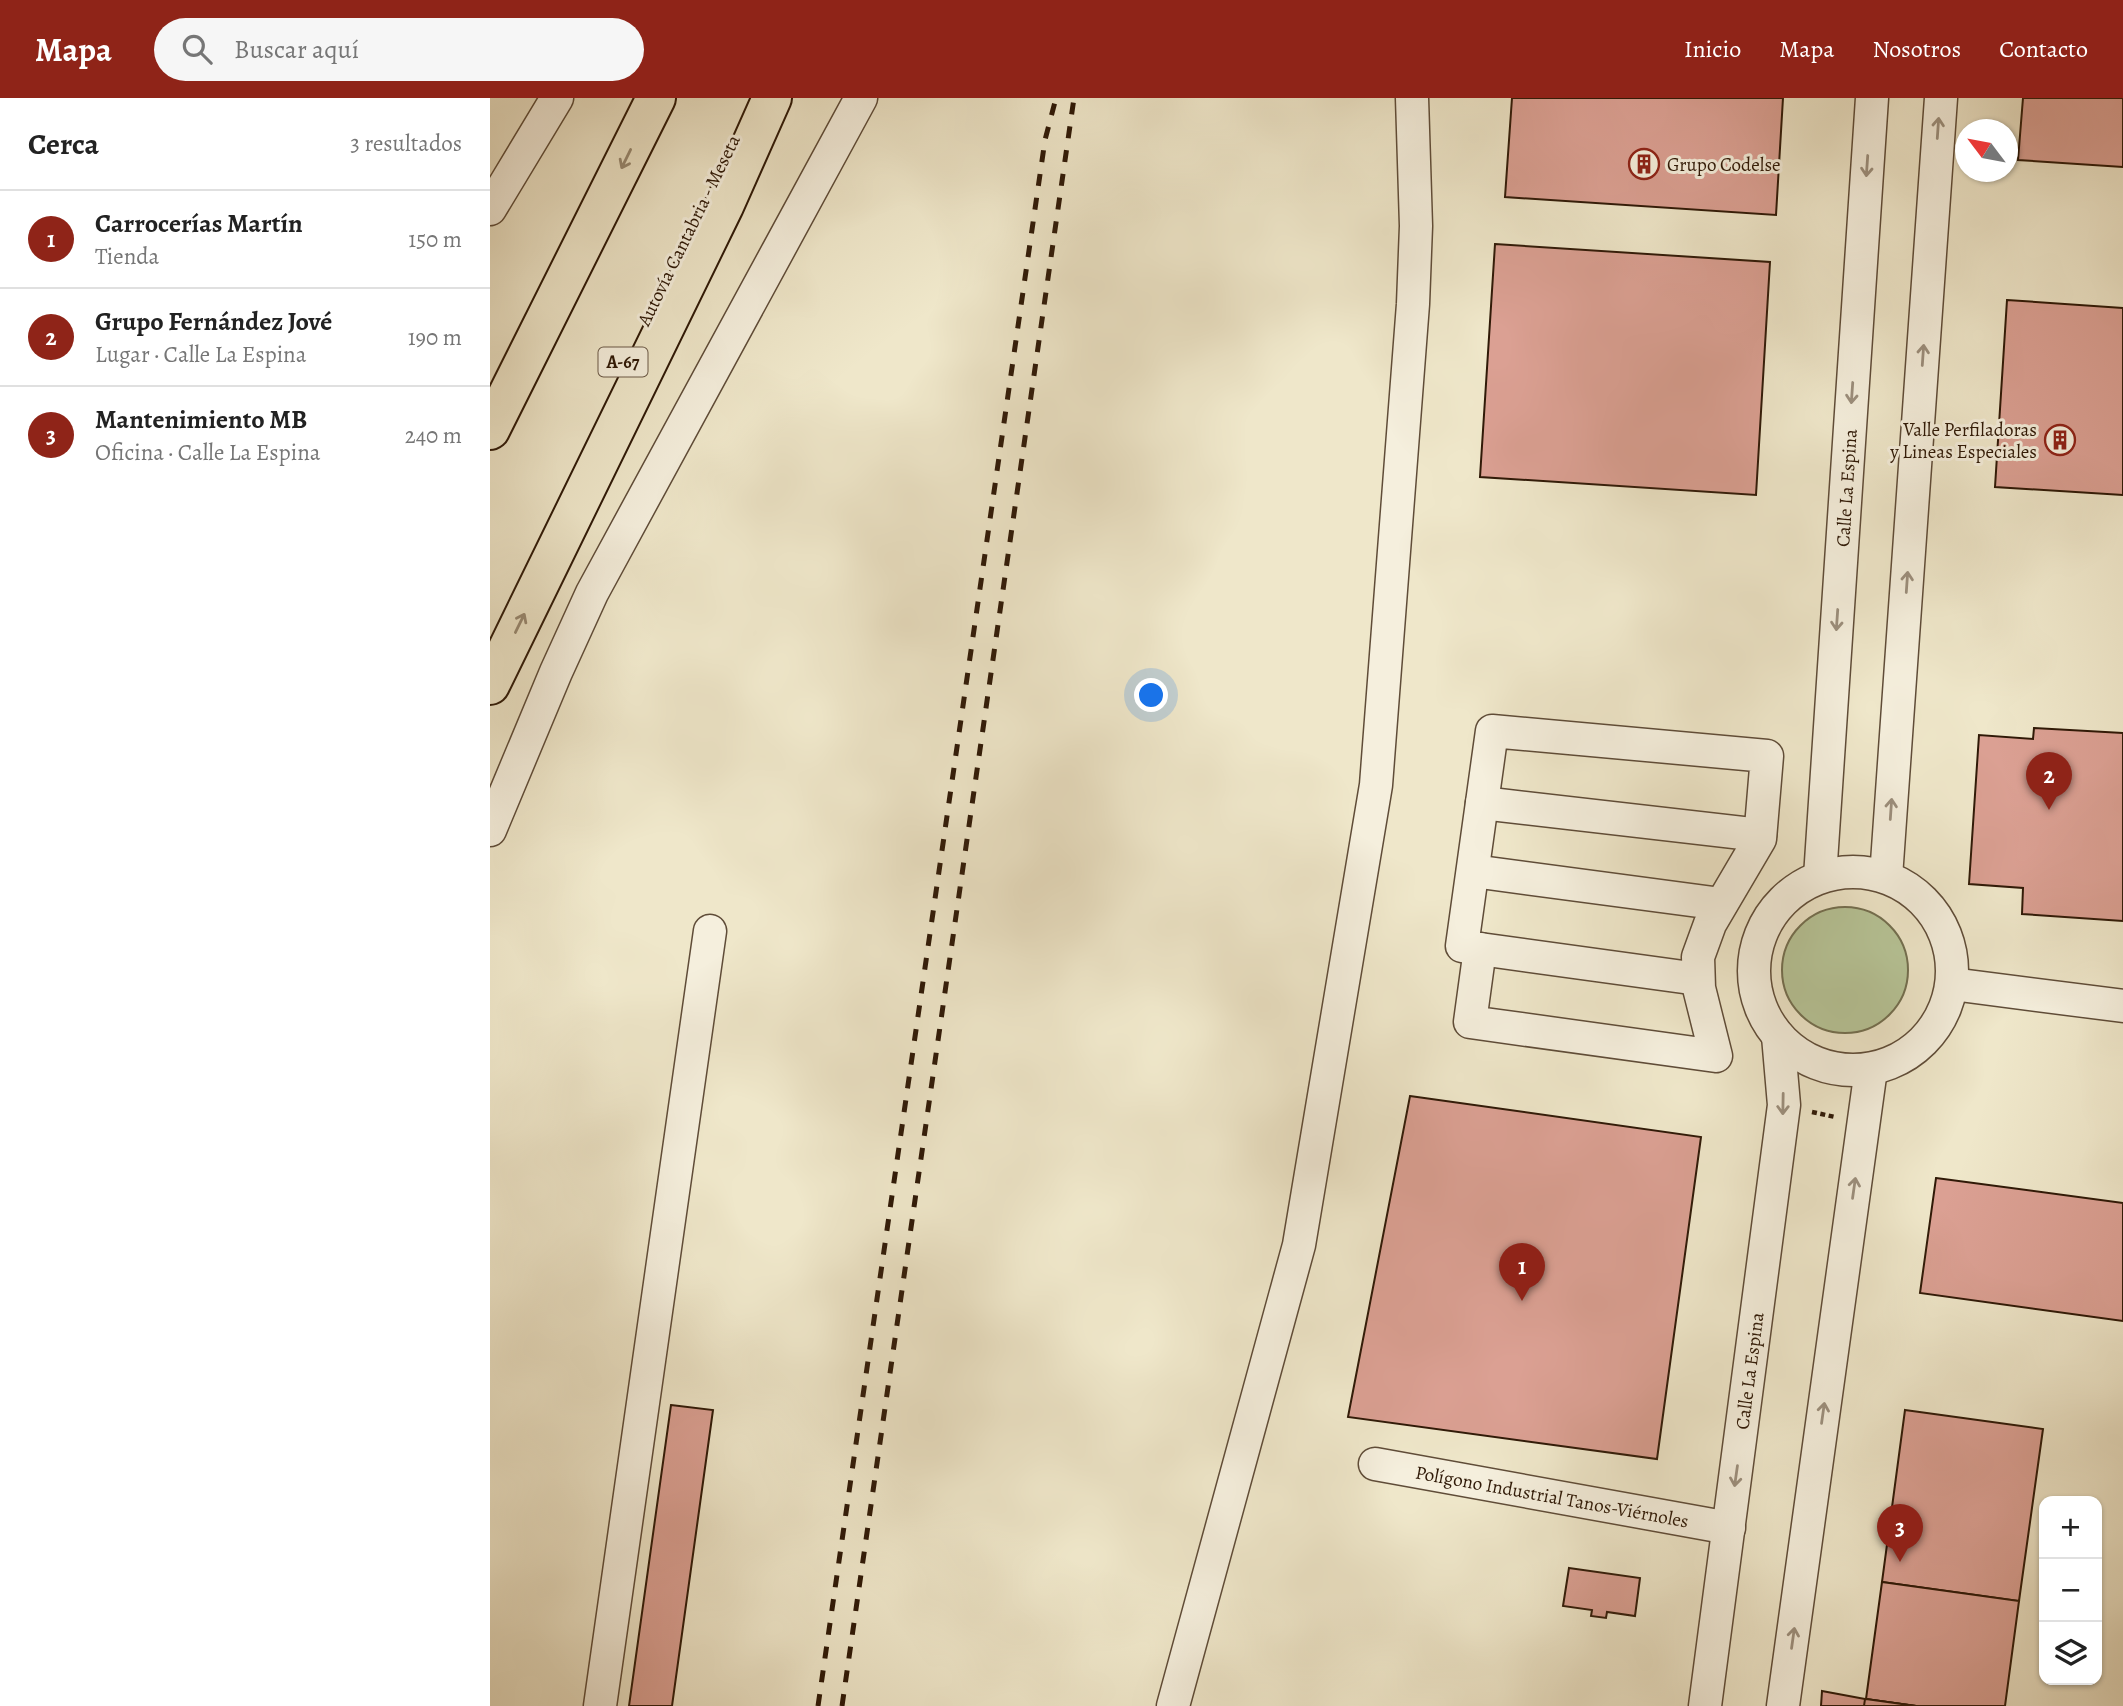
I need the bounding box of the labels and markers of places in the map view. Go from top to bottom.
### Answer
building icon: Grupo Codelse [1627,147,1661,181]
place label: Grupo Codelse [1667,152,1781,178]
place label: Valle Perfiladoras y Lineas Especiales [1889,417,2037,465]
building icon: Valle Perfiladoras y Lineas Especiales [2043,423,2077,457]
pin: 2 [2026,752,2072,810]
pin: 1 [1499,1243,1545,1301]
pin: 3 [1877,1504,1923,1562]

